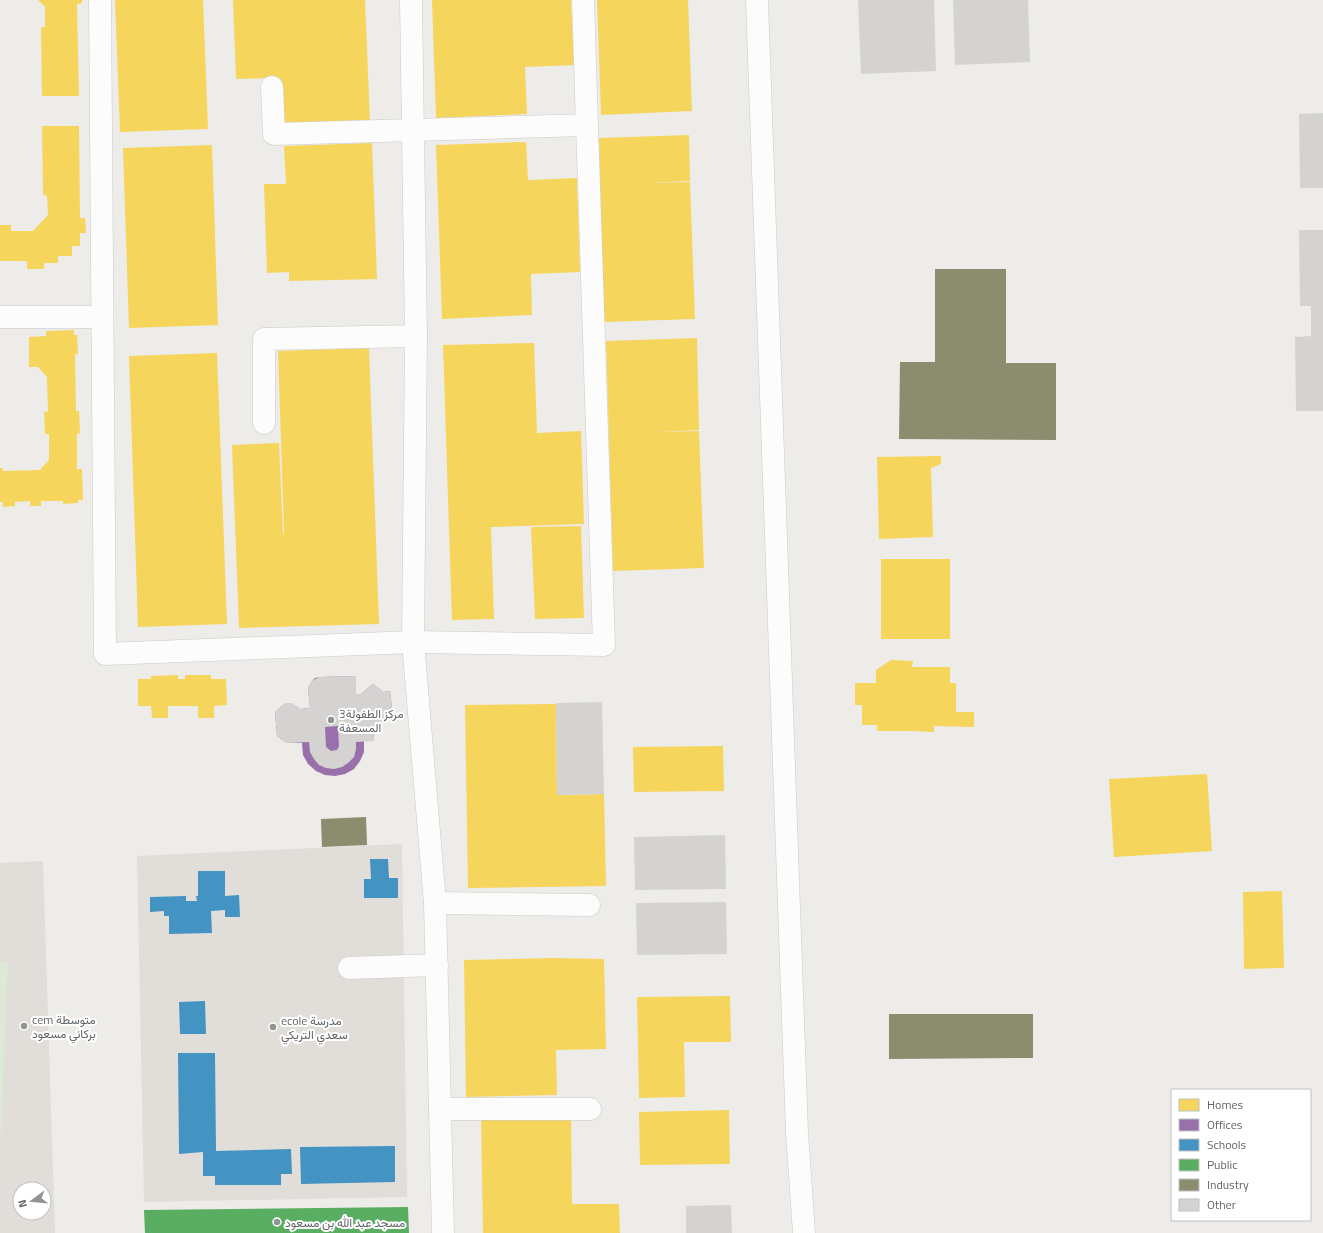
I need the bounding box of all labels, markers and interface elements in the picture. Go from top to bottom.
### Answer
place label: 3مركز الطفولة المسعفة [339,704,404,737]
marker: 3مركز الطفولة المسعفة [326,715,336,725]
place label: cem متوسطة بركاني مسعود [32,1010,96,1044]
place label: ecole مدرسة سعدي التريكي [281,1011,348,1045]
marker: cem متوسطة بركاني مسعود [19,1021,29,1031]
marker: ecole مدرسة سعدي التريكي [268,1022,278,1032]
legend [1171,1089,1311,1221]
text: Homes [1207,1095,1243,1114]
text: Offices [1207,1115,1243,1134]
text: Schools [1207,1135,1247,1154]
text: Public [1207,1155,1237,1174]
text: Industry [1207,1175,1249,1194]
north arrow [12,1181,52,1221]
text: Other [1207,1195,1236,1214]
text: N [14,1198,31,1210]
place label: مسجد عبد الله بن مسعود [285,1213,405,1232]
marker: مسجد عبد الله بن مسعود [272,1217,282,1227]

